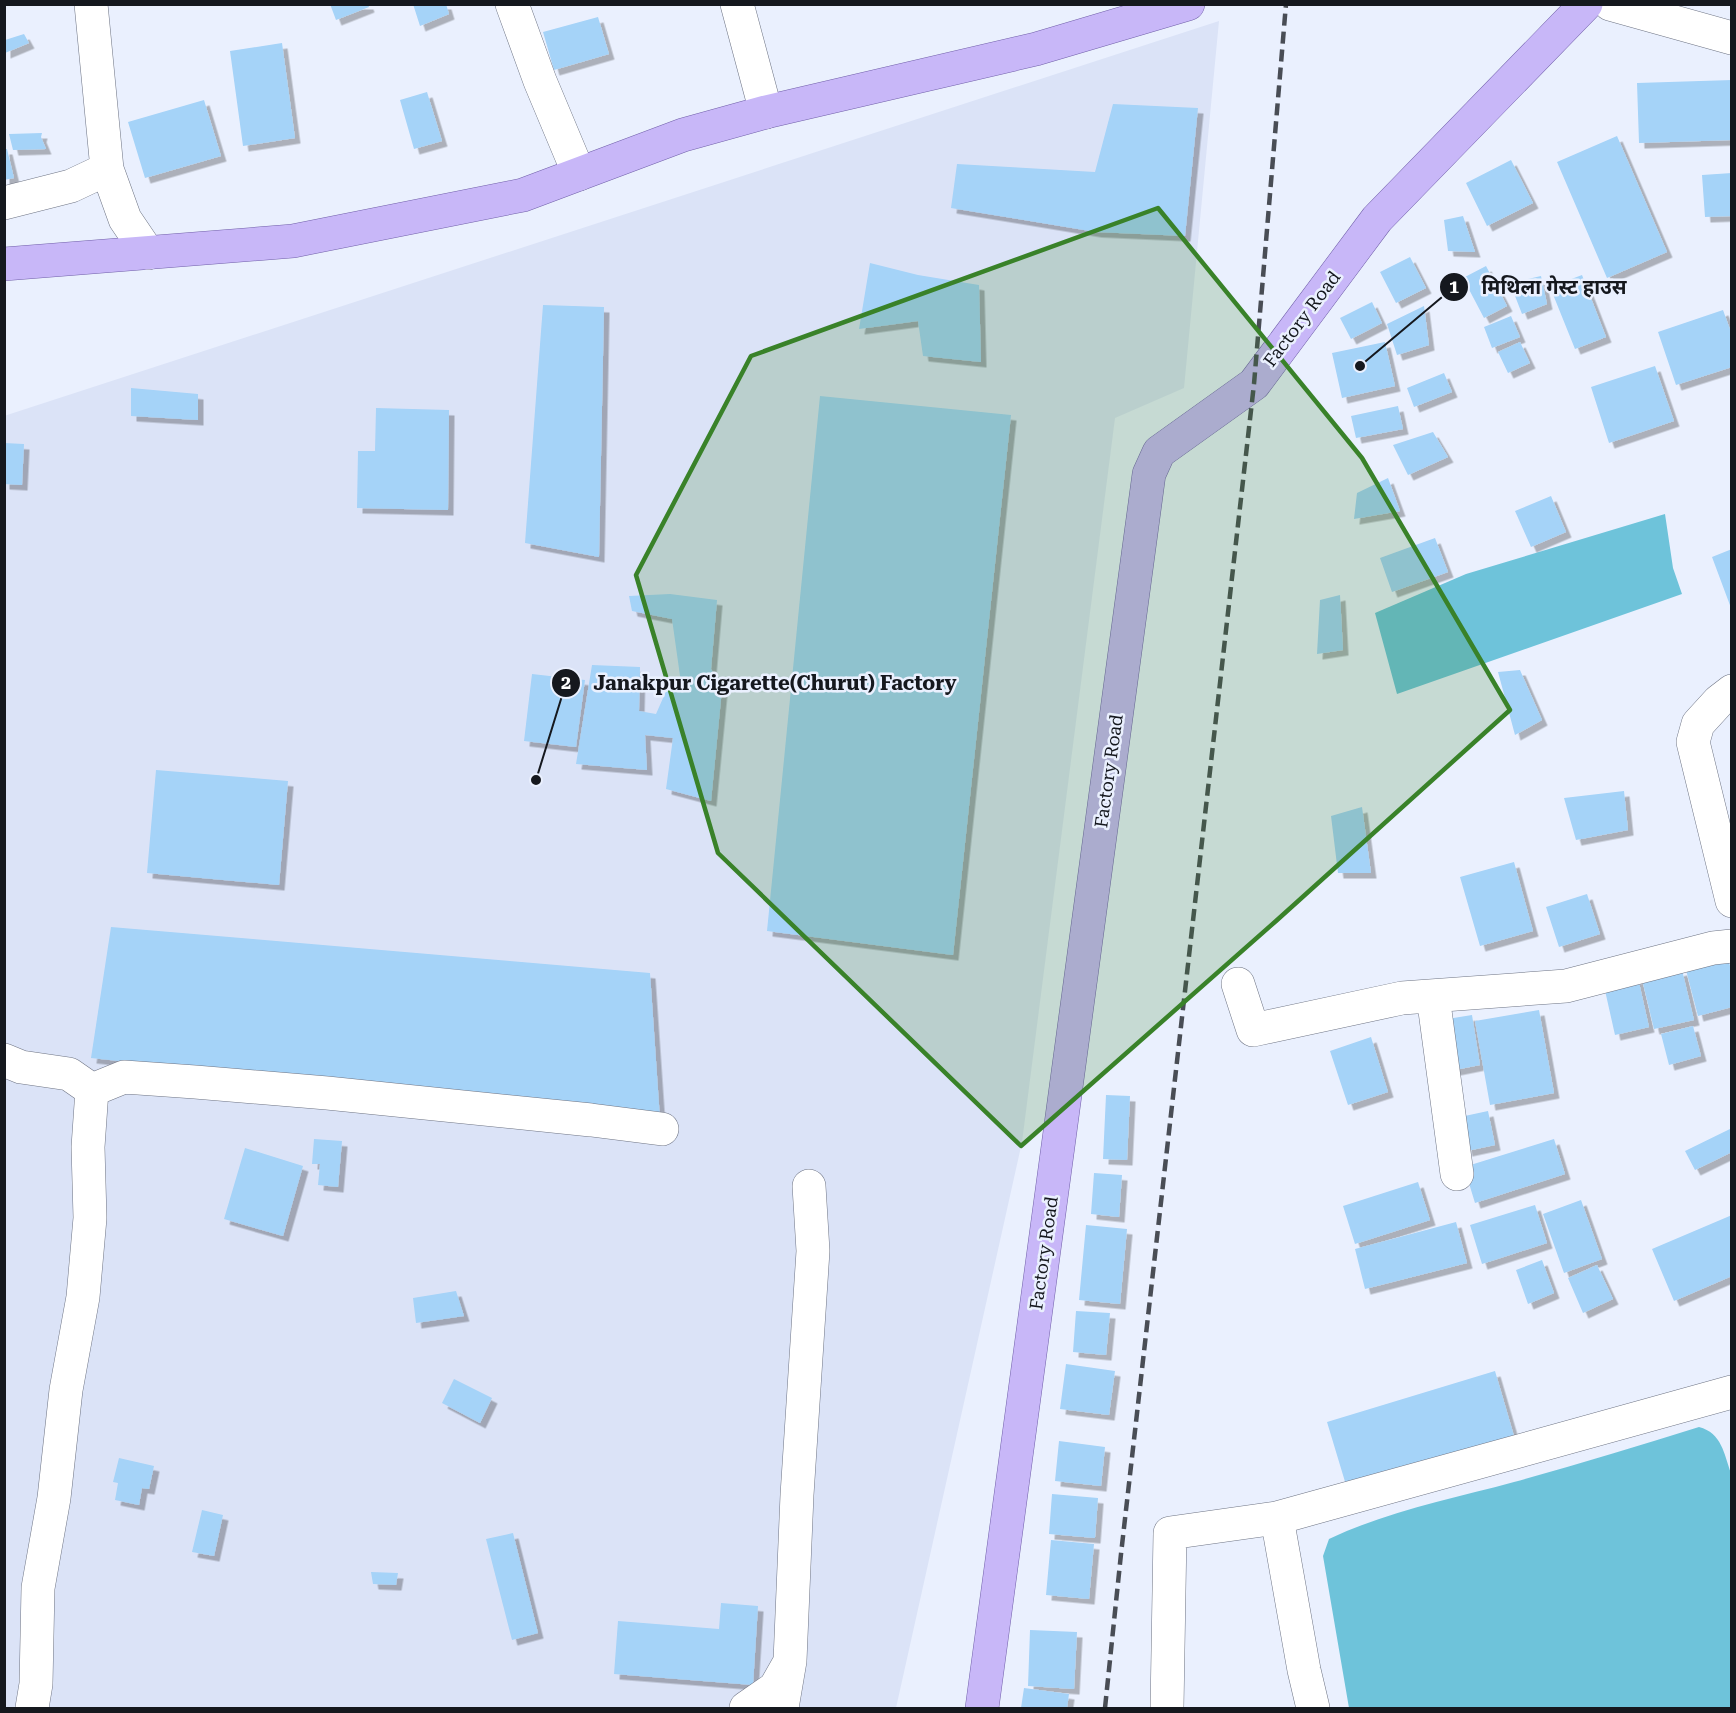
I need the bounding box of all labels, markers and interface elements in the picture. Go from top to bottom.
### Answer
street label: Factory Road [1259,266,1345,371]
callout: मिथिला गेस्ट हाउस [1439,268,1638,306]
text: मिथिला गेस्ट हाउस [1481,275,1628,299]
text: 1 [1449,276,1459,297]
callout: Janakpur Cigarette(Churut) Factory [551,664,969,702]
text: Janakpur Cigarette(Churut) Factory [593,671,957,695]
text: 2 [561,672,571,693]
street label: Factory Road [1090,712,1127,829]
street label: Factory Road [1025,1194,1062,1311]

